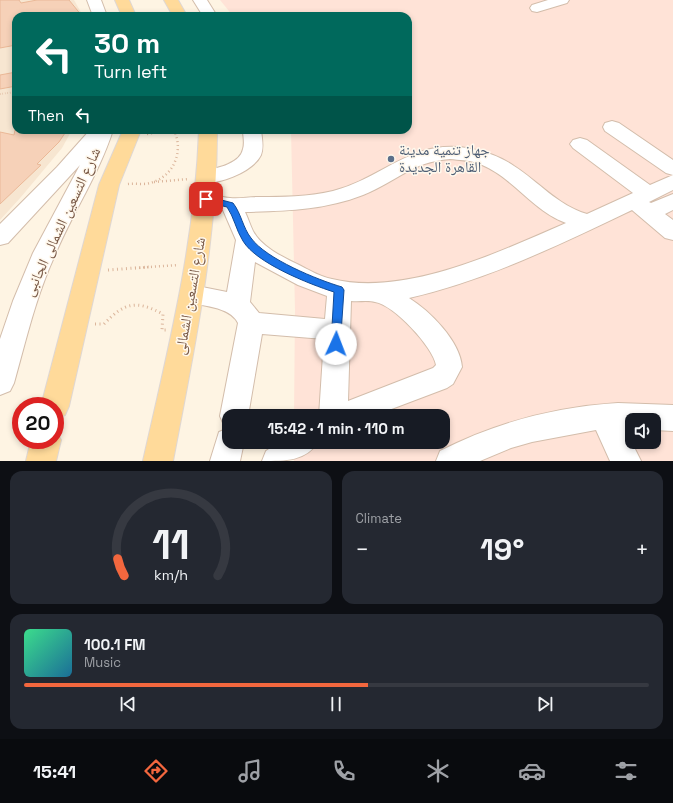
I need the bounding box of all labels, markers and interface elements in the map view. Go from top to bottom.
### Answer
text: 30 m [94,25,160,61]
icon: left [28,28,80,80]
text: Turn left [94,60,167,83]
icon: left [72,104,94,126]
text: Then [28,106,64,125]
place label: جهاز تنمية مدينة القاهرة الجديدة [399,140,490,176]
street label: شارع التسعين الشمالى الجانبى [19,144,105,300]
marker: جهاز تنمية مدينة القاهرة الجديدة [386,154,396,164]
pin [189,182,223,216]
icon: arrive [195,188,217,210]
street label: شارع التسعين الشمالى [170,236,210,356]
position arrow [315,323,357,365]
speed limit sign: 20 [12,397,64,449]
map controls [625,413,661,449]
button: sound [625,413,661,449]
text: 15:42 · 1 min · 110 m [267,419,405,438]
text: Climate [356,510,402,527]
text: 11 [152,517,190,570]
text: 19° [480,530,524,569]
text: − [356,535,369,563]
text: + [635,535,649,563]
text: km/h [154,565,188,583]
text: 100.1 FM [84,635,146,654]
text: Music [84,654,121,671]
icon: previous [117,693,139,715]
icon: pause [325,693,347,715]
icon: next [534,693,556,715]
icon: directions [142,757,170,785]
icon: music [236,757,264,785]
icon: phone [330,757,358,785]
icon: climate [424,757,452,785]
icon: car [518,757,546,785]
icon: filters [612,757,640,785]
text: 15:41 [33,760,76,783]

